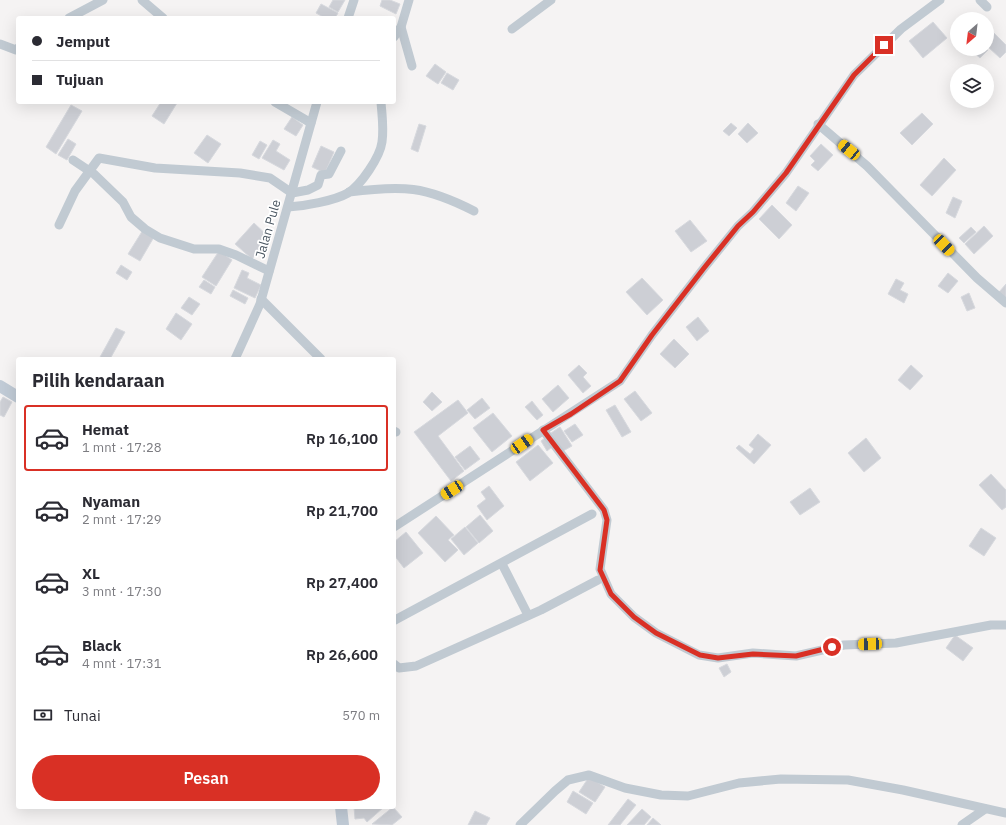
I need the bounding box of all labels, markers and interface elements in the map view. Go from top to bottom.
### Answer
north arrow [950,12,994,56]
map controls [950,12,994,108]
text: Jemput [56,32,110,51]
route end [875,36,893,54]
button: layers [950,64,994,108]
text: Tujuan [56,70,104,89]
car [836,138,862,162]
street label: Jalan Pule [251,198,285,260]
car [931,232,957,258]
text: Pilih kendaraan [32,369,165,392]
icon: car [34,420,70,456]
text: Hemat [82,420,129,439]
text: Rp 16,100 [306,429,378,448]
car [509,432,535,456]
text: 1 mnt · 17:28 [82,439,162,456]
car [439,478,465,502]
icon: car [34,492,70,528]
text: Nyaman [82,492,140,511]
text: Rp 21,700 [306,501,378,520]
text: 2 mnt · 17:29 [82,511,162,528]
icon: car [34,564,70,600]
text: XL [82,564,100,583]
text: Rp 27,400 [306,573,378,592]
text: 3 mnt · 17:30 [82,583,162,600]
icon: car [34,636,70,672]
text: Black [82,636,122,655]
route start [823,638,841,656]
car [858,638,882,650]
text: Rp 26,600 [306,645,378,664]
text: 4 mnt · 17:31 [82,655,162,672]
icon: cash [32,704,54,726]
text: Tunai [64,706,101,725]
text: 570 m [342,707,380,724]
button: Pesan [32,755,380,801]

